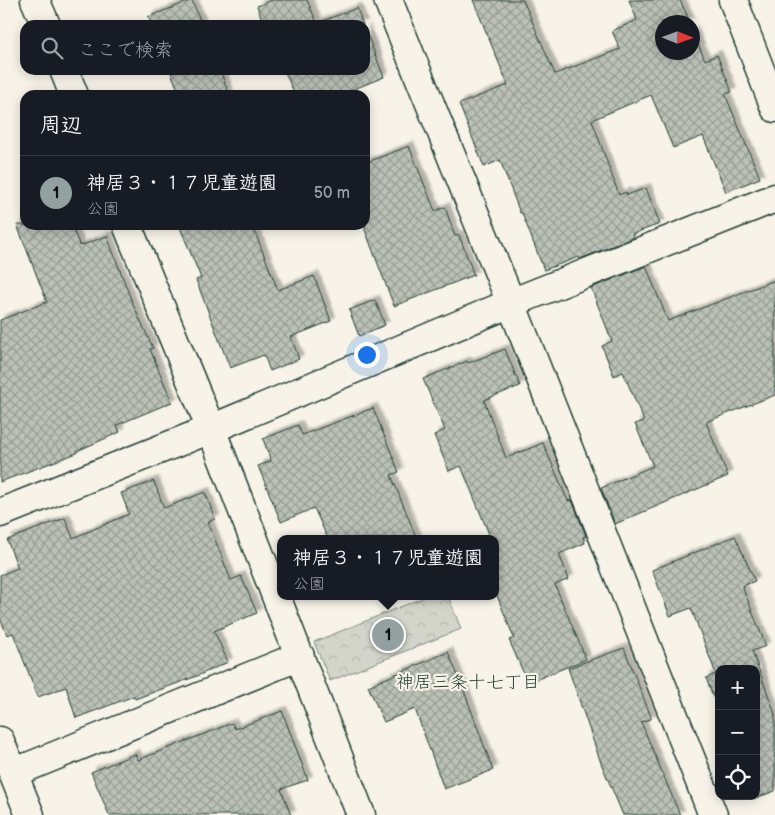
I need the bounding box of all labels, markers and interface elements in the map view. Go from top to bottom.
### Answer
north arrow [655,15,700,60]
search box [20,20,370,75]
icon: search [38,34,66,62]
text: ここで検索 [78,39,173,62]
text: 周辺 [40,113,82,138]
text: 神居３・１７児童遊園 [87,172,277,195]
text: 1 [53,184,59,203]
text: 50 m [314,184,350,203]
text: 公園 [87,200,119,219]
your location [354,342,380,368]
popup [277,535,499,600]
text: 神居３・１７児童遊園 [293,547,483,570]
text: 公園 [293,575,325,594]
pin: 1 [372,616,404,654]
map controls [715,665,760,800]
button: + [715,665,760,710]
district label: 神居三条十七丁目 [396,672,540,693]
button: − [715,710,760,755]
button: locate [715,755,760,800]

